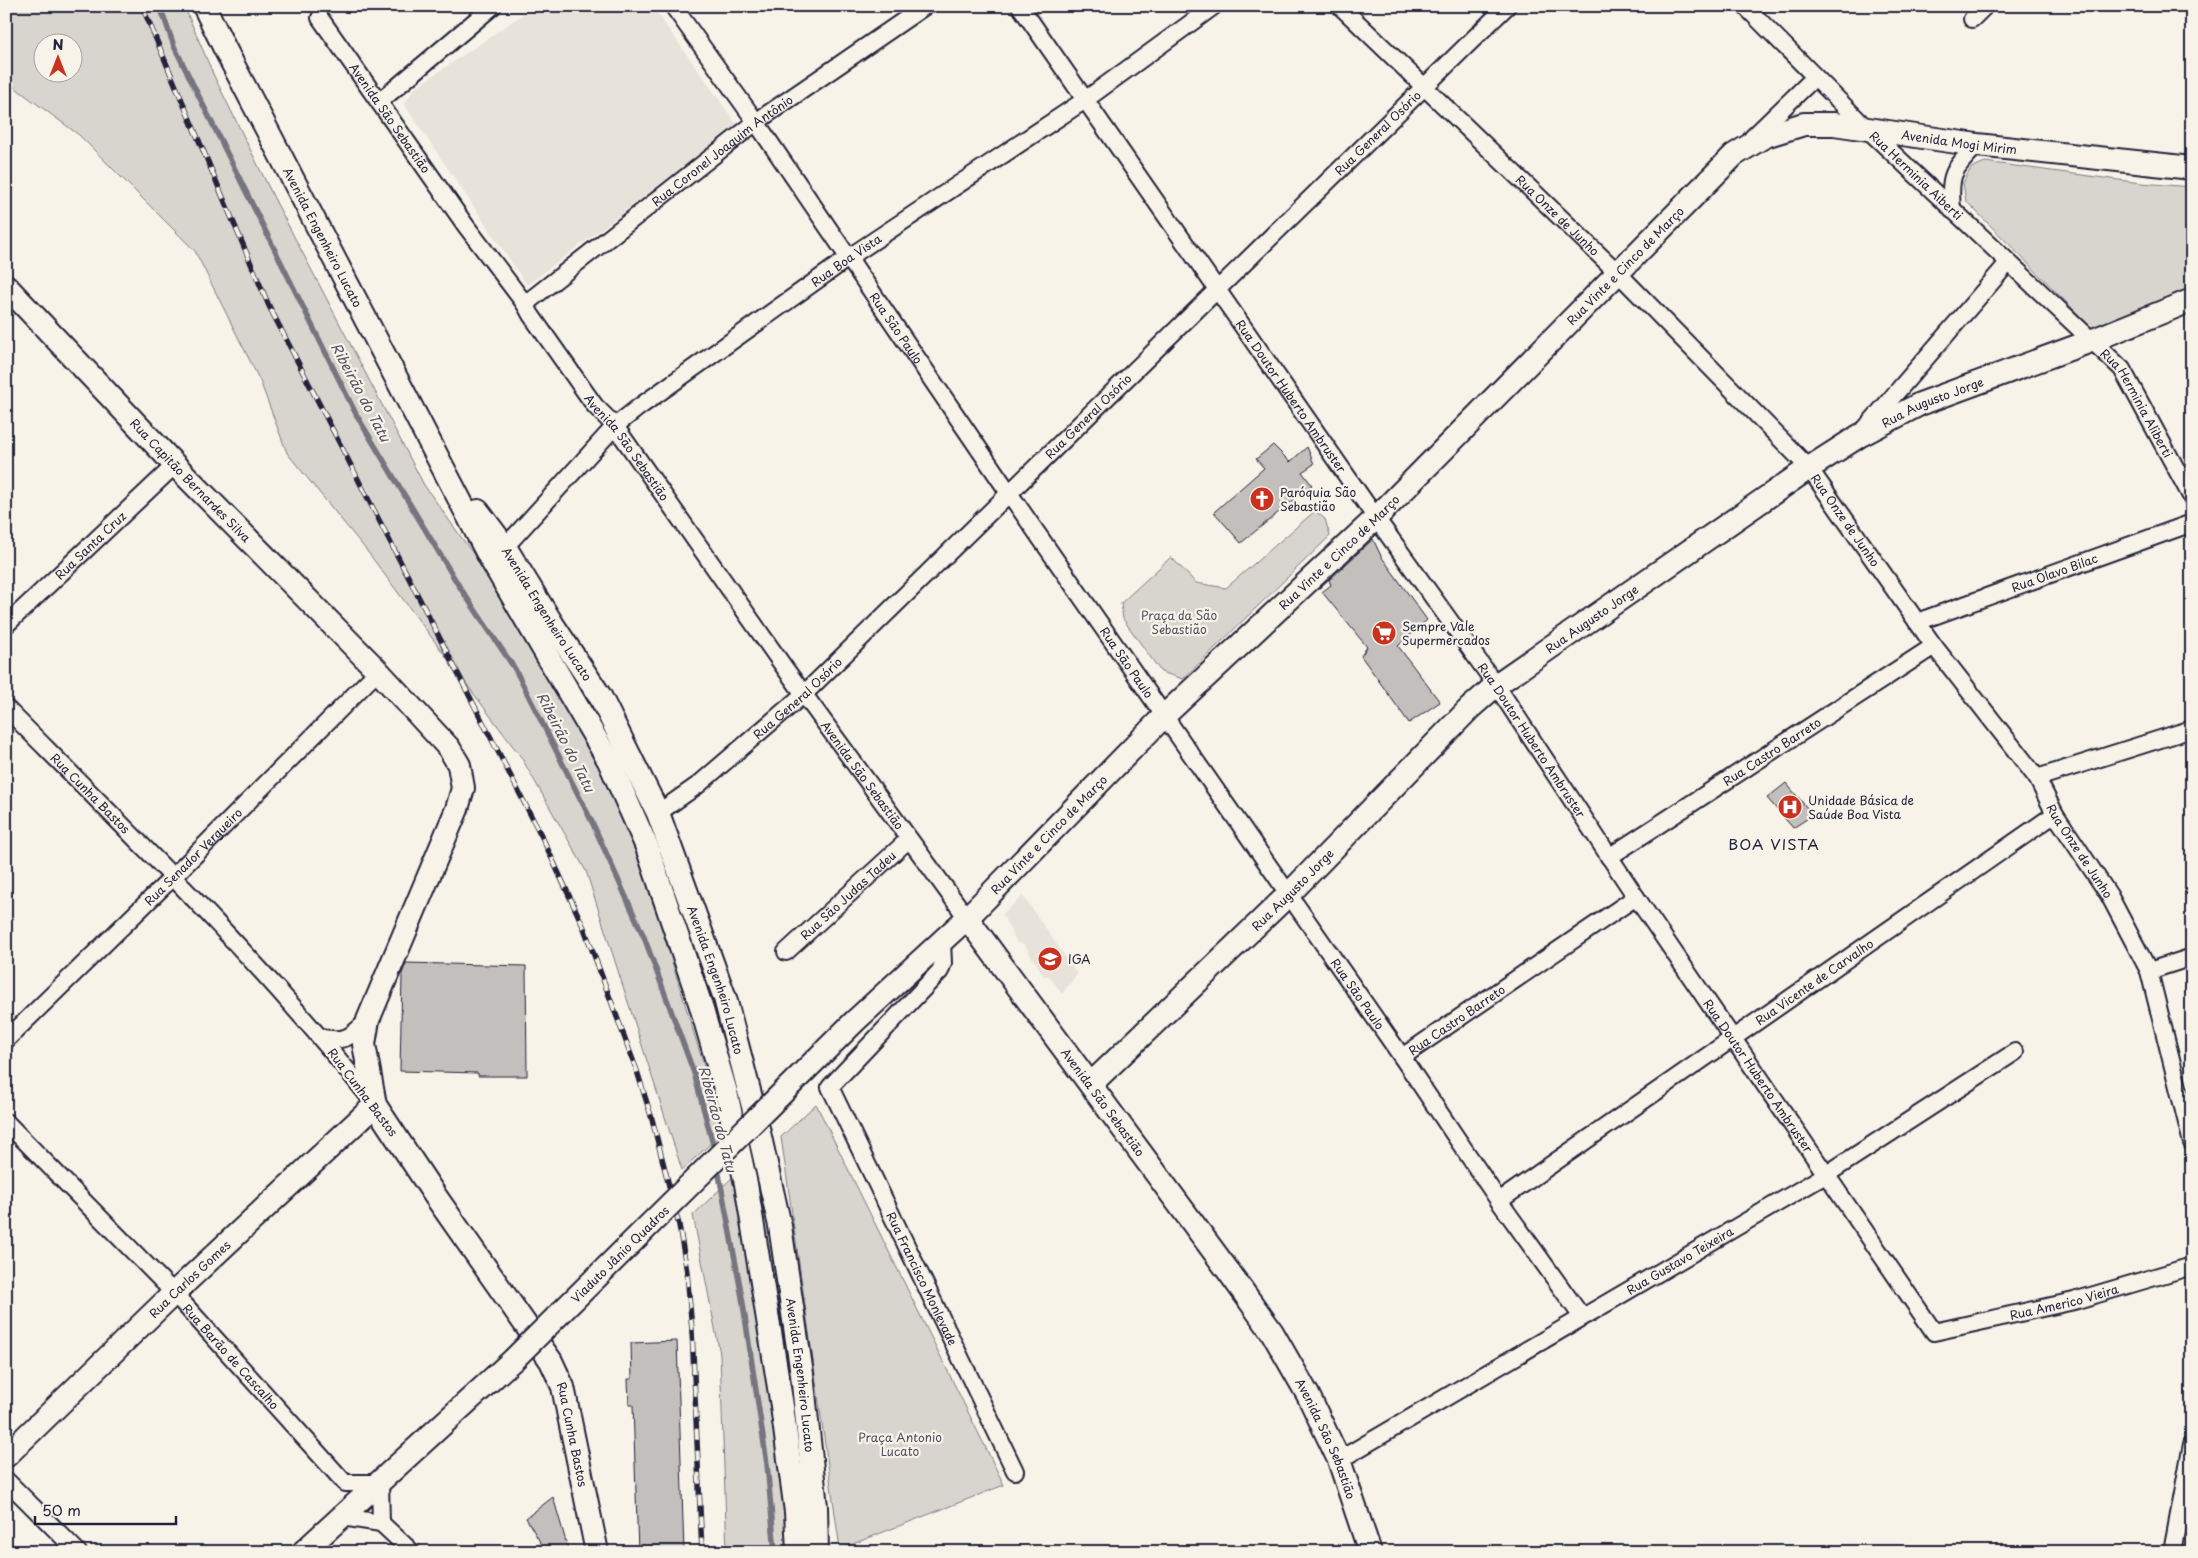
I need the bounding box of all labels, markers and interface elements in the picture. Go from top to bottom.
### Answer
north arrow [32,32,82,82]
text: N [52,34,64,55]
street label: Avenida São Sebastião [345,59,435,177]
street label: Rua General Osório [1330,86,1425,179]
street label: Rua Coronel Joaquim Antônio [648,90,797,210]
street label: Avenida Mogi Mirim [1901,125,2018,158]
street label: Rua Herminia Aiberti [1866,127,1967,224]
street label: Avenida Engenheiro Lucato [279,164,367,311]
street label: Rua Onze de Junho [1512,171,1604,260]
street label: Rua Vinte e Cinco de Março [1562,202,1688,329]
street label: Rua Boa Vista [807,229,885,291]
street label: Rua São Paulo [866,289,927,368]
street label: Rua Doutor Huberto Ambruster [1232,316,1351,476]
water label: Ribeirão do Tatu [326,339,396,446]
street label: Rua Herminia Aliberti [2097,344,2177,461]
street label: Rua General Osório [1041,369,1136,463]
street label: Rua Augusto Jorge [1878,372,1986,432]
street label: Avenida São Sebastião [580,390,674,505]
street label: Rua Capitão Bernardes Silva [126,414,256,547]
street label: Rua Onze de Junho [1807,470,1885,570]
place label: Paróquia São Sebastião [1280,483,1356,515]
church icon: Paróquia São Sebastião [1249,486,1275,512]
street label: Rua Vinte e Cinco de Março [1274,490,1404,614]
street label: Rua Santa Cruz [51,507,130,583]
street label: Avenida Engenheiro Lucato [498,543,597,685]
street label: Rua Olavo Bilac [2009,549,2100,596]
street label: Rua Augusto Jorge [1541,580,1642,657]
park label: Praça da São Sebastião [1141,606,1218,638]
place label: Sempre Vale Supermercados [1402,617,1491,649]
supermarket icon: Sempre Vale Supermercados [1371,620,1397,646]
street label: Rua São Paulo [1096,623,1158,702]
street label: Rua General Osório [749,653,846,743]
street label: Rua Doutor Huberto Ambruster [1474,659,1590,821]
water label: Ribeirão do Tatu [532,689,601,796]
street label: Rua Castro Barreto [1719,713,1825,790]
street label: Avenida São Sebastião [817,717,909,833]
street label: Rua Cunha Bastos [47,749,135,838]
street label: Rua Vinte e Cinco de Março [986,770,1111,898]
place label: Unidade Básica de Saúde Boa Vista [1808,791,1914,823]
hospital icon: Unidade Básica de Saúde Boa Vista [1777,794,1803,820]
street label: Rua Onze de Junho [2042,801,2118,902]
street label: Rua Senador Vergueiro [140,803,246,909]
district label: BOA VISTA [1728,832,1820,855]
street label: Rua Augusto Jorge [1247,844,1338,935]
street label: Rua São Judas Tadeu [796,847,900,944]
street label: Avenida Engenheiro Lucato [683,903,748,1056]
street label: Rua Vicente de Carvalho [1751,934,1877,1029]
school or university icon: IGA [1037,946,1063,972]
place label: IGA [1068,950,1091,968]
street label: Rua São Paulo [1327,955,1389,1033]
street label: Rua Castro Barreto [1405,980,1509,1059]
street label: Rua Doutor Huberto Ambruster [1699,995,1818,1157]
street label: Rua Cunha Bastos [324,1044,402,1140]
street label: Avenida São Sebastião [1057,1044,1150,1160]
water label: Ribeirão do Tatu [694,1063,743,1175]
street label: Viaduto Jânio Quadros [567,1201,673,1307]
street label: Rua Francisco Monlevade [882,1209,962,1348]
street label: Rua Gustavo Teixeira [1623,1222,1737,1299]
street label: Rua Carlos Gomes [145,1236,235,1322]
street label: Rua Americo Vieira [2008,1279,2121,1324]
street label: Avenida Engenheiro Lucato [782,1296,819,1453]
street label: Rua Barão de Cascalho [179,1300,284,1413]
street label: Avenida São Sebastião [1291,1375,1361,1502]
street label: Rua Cunha Bastos [553,1379,592,1489]
park label: Praça Antonio Lucato [858,1428,942,1460]
scale bar [35,1493,176,1525]
text: 50 m [42,1498,81,1521]

